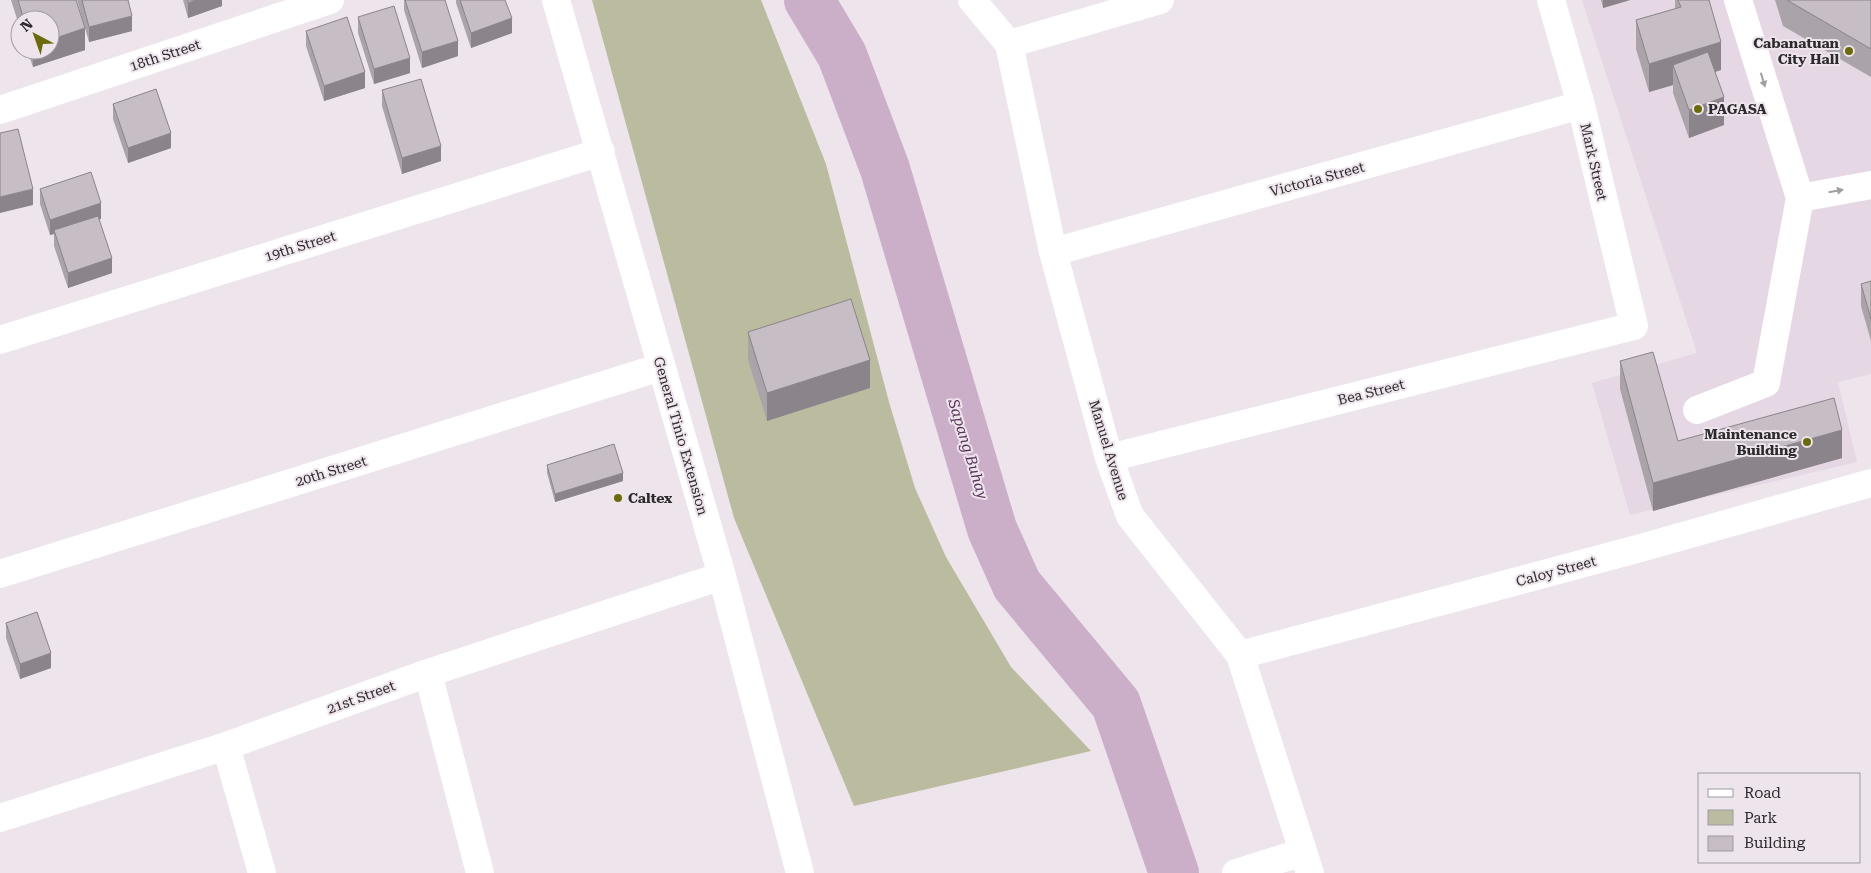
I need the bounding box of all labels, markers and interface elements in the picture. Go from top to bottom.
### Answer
north arrow [10,10,60,60]
text: N [17,15,36,35]
place label: Cabanatuan City Hall [1753,35,1840,67]
street label: 18th Street [128,36,202,74]
marker: Cabanatuan City Hall [1843,45,1855,57]
one-way arrow [1760,73,1768,88]
place label: PAGASA [1708,101,1767,117]
marker: PAGASA [1692,103,1704,115]
street label: Mark Street [1577,122,1611,202]
street label: Victoria Street [1268,159,1366,199]
one-way arrow [1828,187,1844,195]
street label: 19th Street [262,228,338,264]
street label: General Tinio Extension [651,355,711,517]
street label: Bea Street [1336,376,1406,408]
water label: Sapang Buhay [944,396,992,501]
street label: Manuel Avenue [1086,398,1132,502]
place label: Maintenance Building [1704,426,1797,458]
marker: Maintenance Building [1801,436,1813,448]
street label: 20th Street [293,453,369,489]
place label: Caltex [628,490,673,506]
marker: Caltex [612,492,624,504]
street label: Caloy Street [1514,553,1598,589]
street label: 21st Street [325,677,397,717]
legend [1698,773,1861,863]
text: Road [1744,784,1781,802]
text: Park [1744,809,1778,827]
text: Building [1744,834,1806,852]

